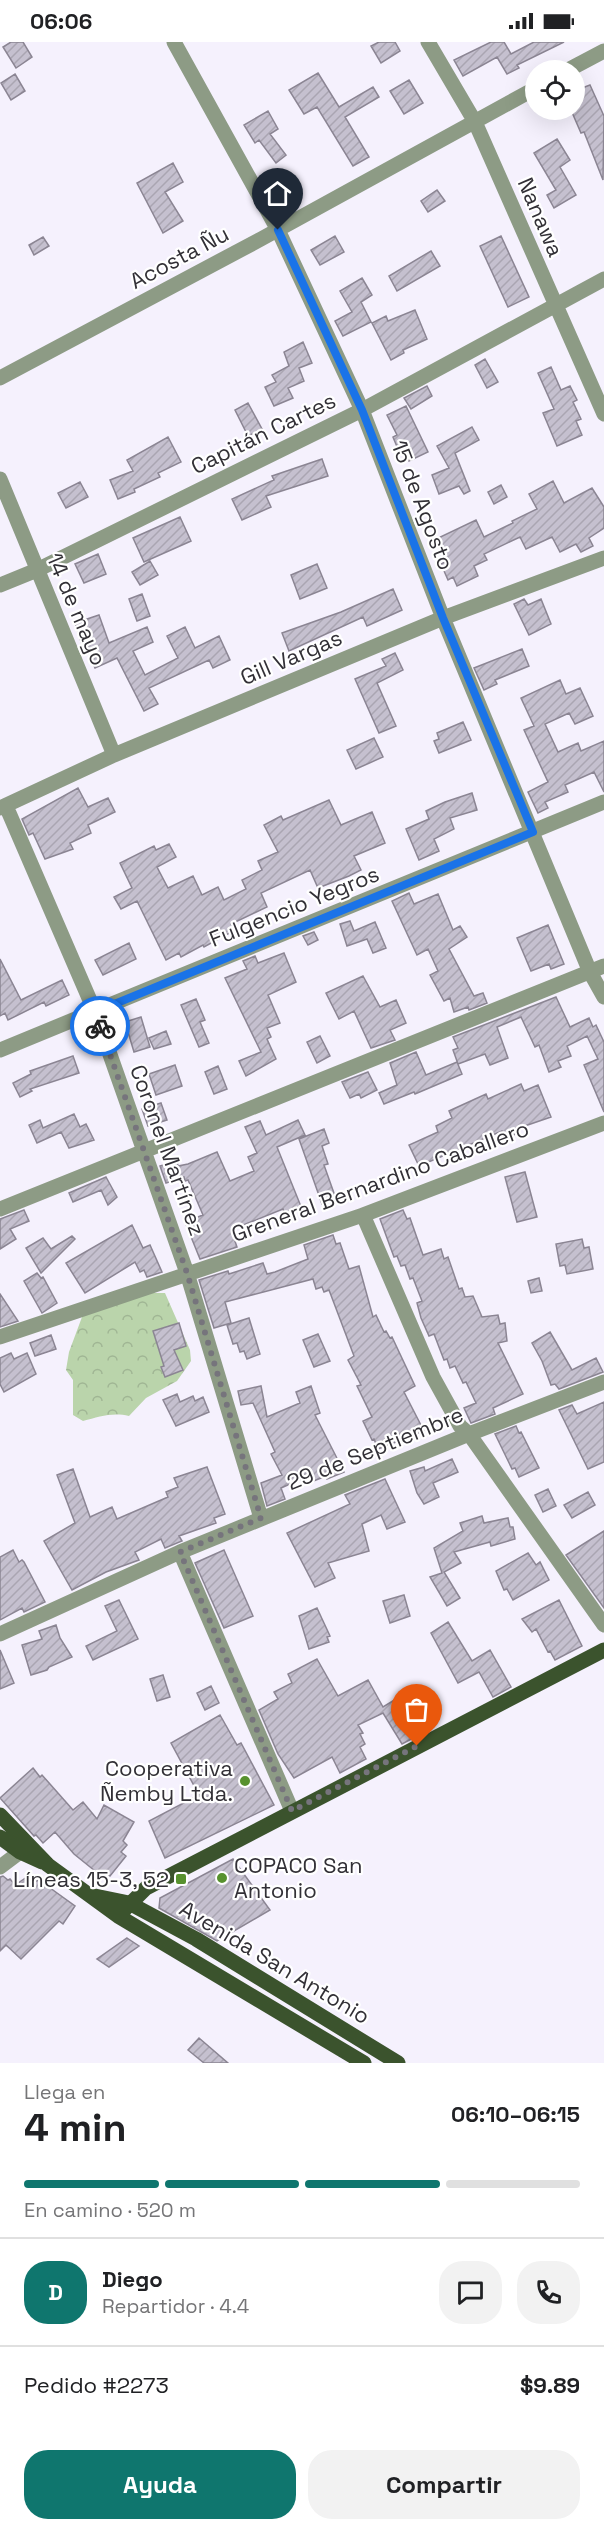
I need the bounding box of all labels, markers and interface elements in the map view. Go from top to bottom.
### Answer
text: 06:06 [30,7,92,35]
map controls [525,60,585,120]
button: locate [525,60,585,120]
pin [252,168,303,230]
street label: Nanawa [512,173,570,261]
icon: home [261,177,294,210]
street label: Acosta Ñu [125,219,233,295]
street label: Capitán Cartes [186,386,340,480]
street label: 15 de Agosto [385,436,461,574]
street label: 14 de mayo [41,548,113,670]
street label: Gill Vargas [236,623,346,691]
street label: Fulgencio Yegros [205,859,383,953]
courier [70,996,130,1056]
icon: bike [84,1010,117,1043]
street label: Coronel Martínez [124,1061,212,1239]
street label: Greneral Bernardino Caballero [227,1114,533,1248]
street label: 29 de Septiembre [283,1400,467,1496]
pin [391,1684,442,1746]
icon: bag [400,1693,433,1726]
place label: Cooperativa Ñemby Ltda. [100,1754,233,1807]
marker: Cooperativa Ñemby Ltda. [238,1774,252,1788]
place label: COPACO San Antonio [234,1851,363,1904]
place label: Líneas 15-3, 52 [13,1865,169,1893]
marker: COPACO San Antonio [215,1871,229,1885]
marker: Líneas 15-3, 52 [174,1872,188,1886]
street label: Avenida San Antonio [175,1894,375,2030]
text: Llega en [24,2079,105,2105]
text: 06:10–06:15 [451,2100,580,2128]
text: 4 min [24,2103,126,2152]
text: En camino · 520 m [24,2197,196,2223]
button: chat [439,2261,502,2324]
button: phone [517,2261,580,2324]
text: Diego [102,2265,163,2293]
text: D [48,2278,63,2306]
text: Repartidor · 4.4 [102,2293,249,2319]
text: Pedido #2273 [24,2371,169,2399]
text: $9.89 [520,2371,580,2399]
button: Ayuda [24,2450,296,2519]
button: Compartir [308,2450,580,2519]

